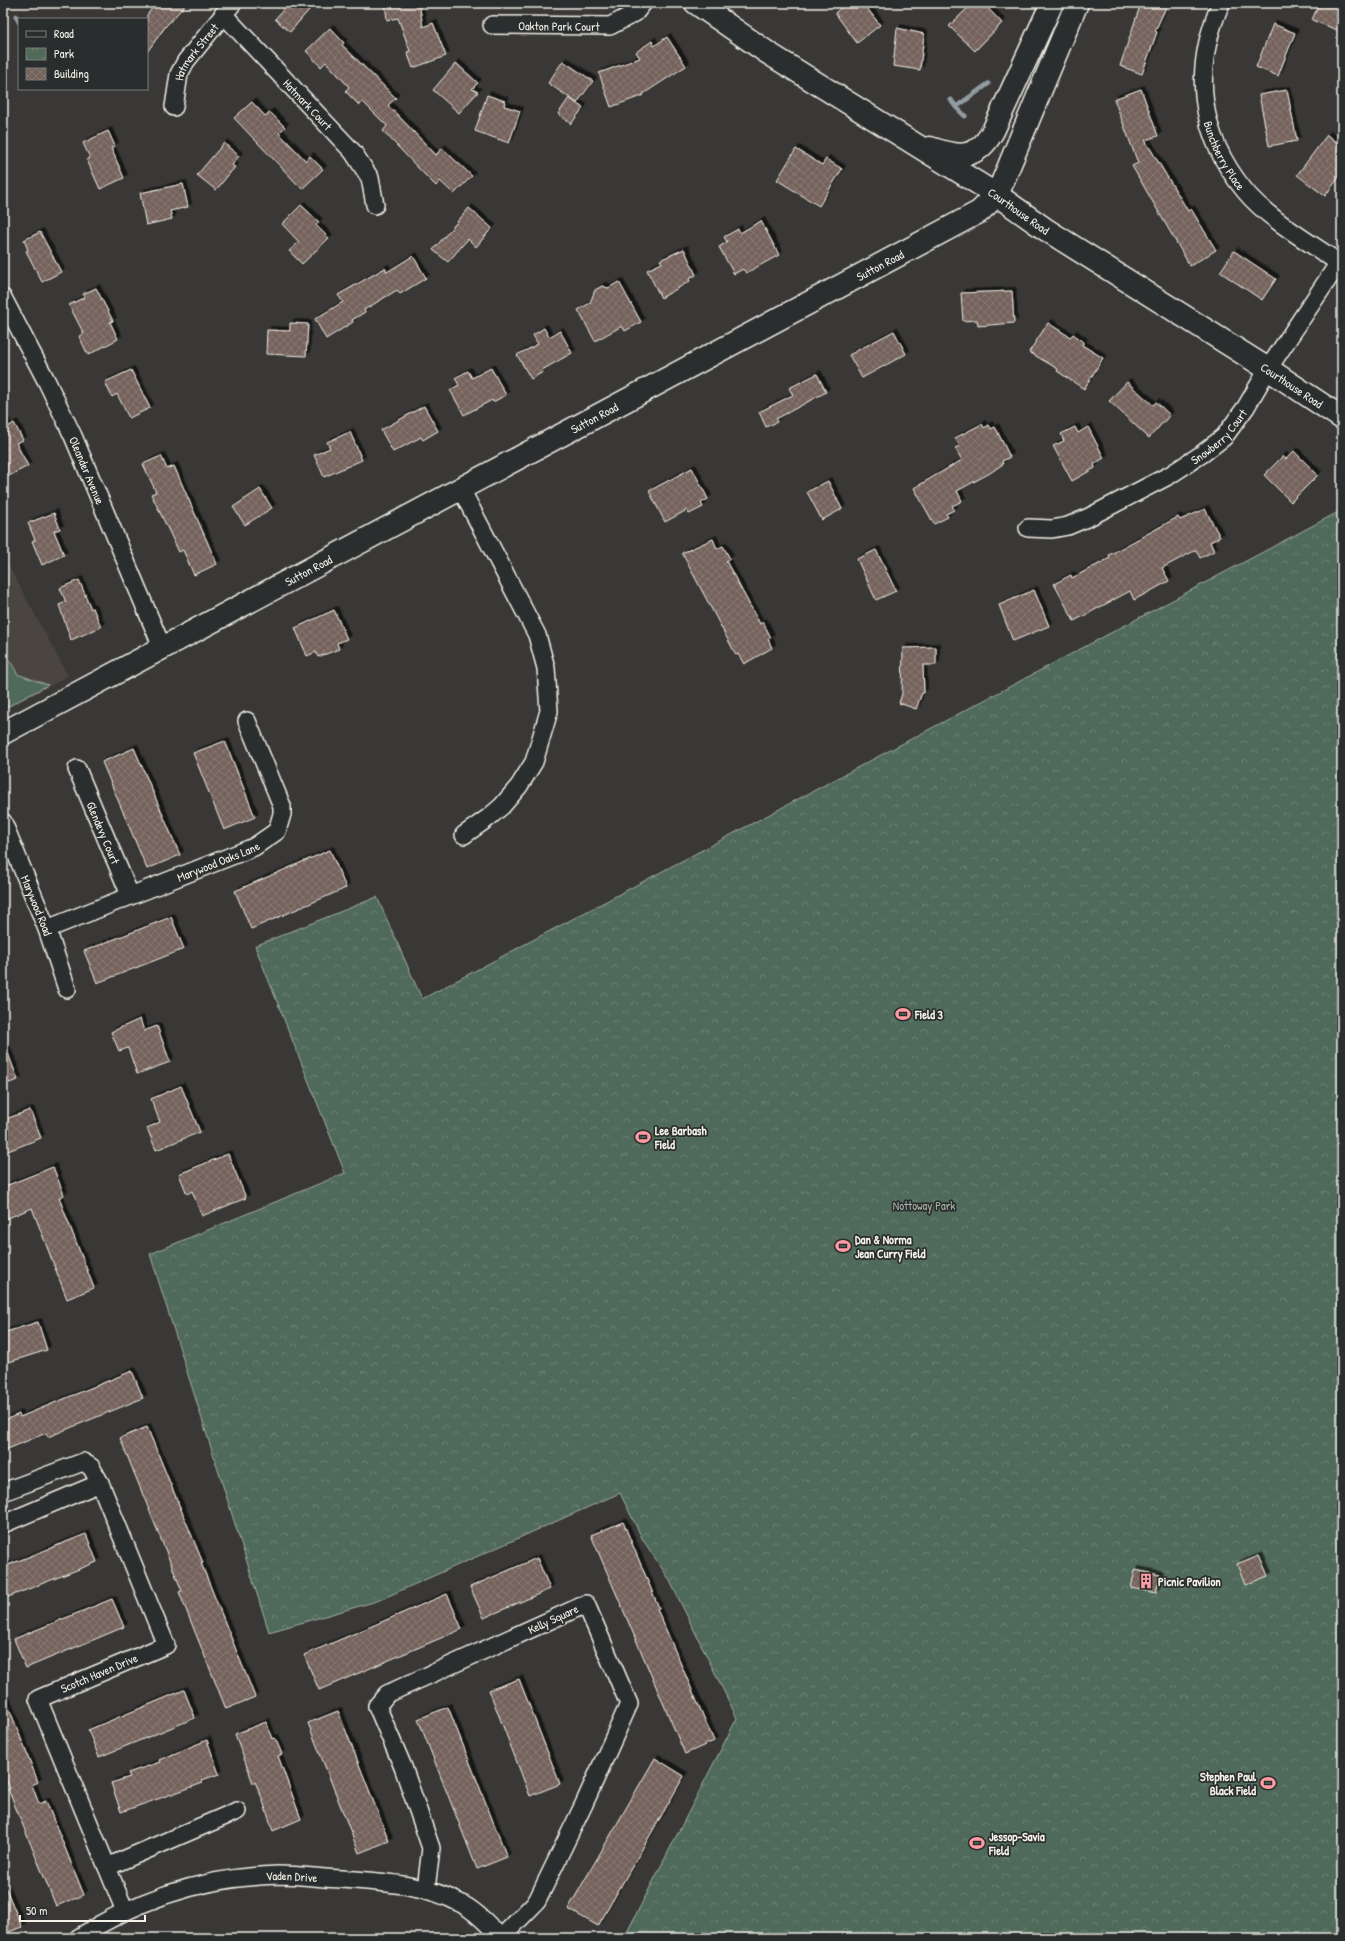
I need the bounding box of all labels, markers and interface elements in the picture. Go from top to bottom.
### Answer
street label: Oakton Park Court [518,17,601,34]
legend [18,18,148,90]
street label: Hatmark Street [170,19,223,81]
text: Road [54,25,74,42]
text: Park [54,45,74,62]
text: Building [54,65,89,82]
street label: Hatmark Court [280,75,337,134]
street label: Bunchberry Place [1200,119,1250,194]
street label: Courthouse Road [985,183,1053,238]
street label: Sutton Road [853,245,907,285]
street label: Courthouse Road [1258,358,1327,412]
street label: Sutton Road [567,398,621,437]
street label: Snowberry Court [1187,405,1251,468]
street label: Oleander Avenue [66,434,109,507]
street label: Sutton Road [282,550,335,590]
street label: Glendevy Court [83,799,125,867]
street label: Marywood Oaks Lane [174,837,263,885]
street label: Marywood Road [17,872,57,938]
sports icon: Field 3 [894,1005,912,1023]
place label: Field 3 [914,1006,944,1023]
place label: Lee Barbash Field [654,1122,707,1153]
sports icon: Lee Barbash Field [634,1128,652,1146]
park label: Nottoway Park [893,1197,955,1214]
place label: Dan & Norma Jean Curry Field [855,1231,926,1263]
sports icon: Dan & Norma Jean Curry Field [834,1237,852,1255]
building icon: Picnic Pavilion [1137,1572,1155,1590]
place label: Picnic Pavilion [1158,1573,1221,1590]
street label: Kelly Square [525,1600,581,1638]
street label: Scotch Haven Drive [58,1649,140,1697]
place label: Stephen Paul Black Field [1200,1768,1257,1799]
sports icon: Stephen Paul Black Field [1259,1774,1277,1792]
place label: Jessop-Savia Field [988,1828,1045,1859]
sports icon: Jessop-Savia Field [968,1834,986,1852]
street label: Vaden Drive [265,1866,318,1886]
scale bar [20,1897,145,1923]
text: 50 m [26,1902,47,1919]

